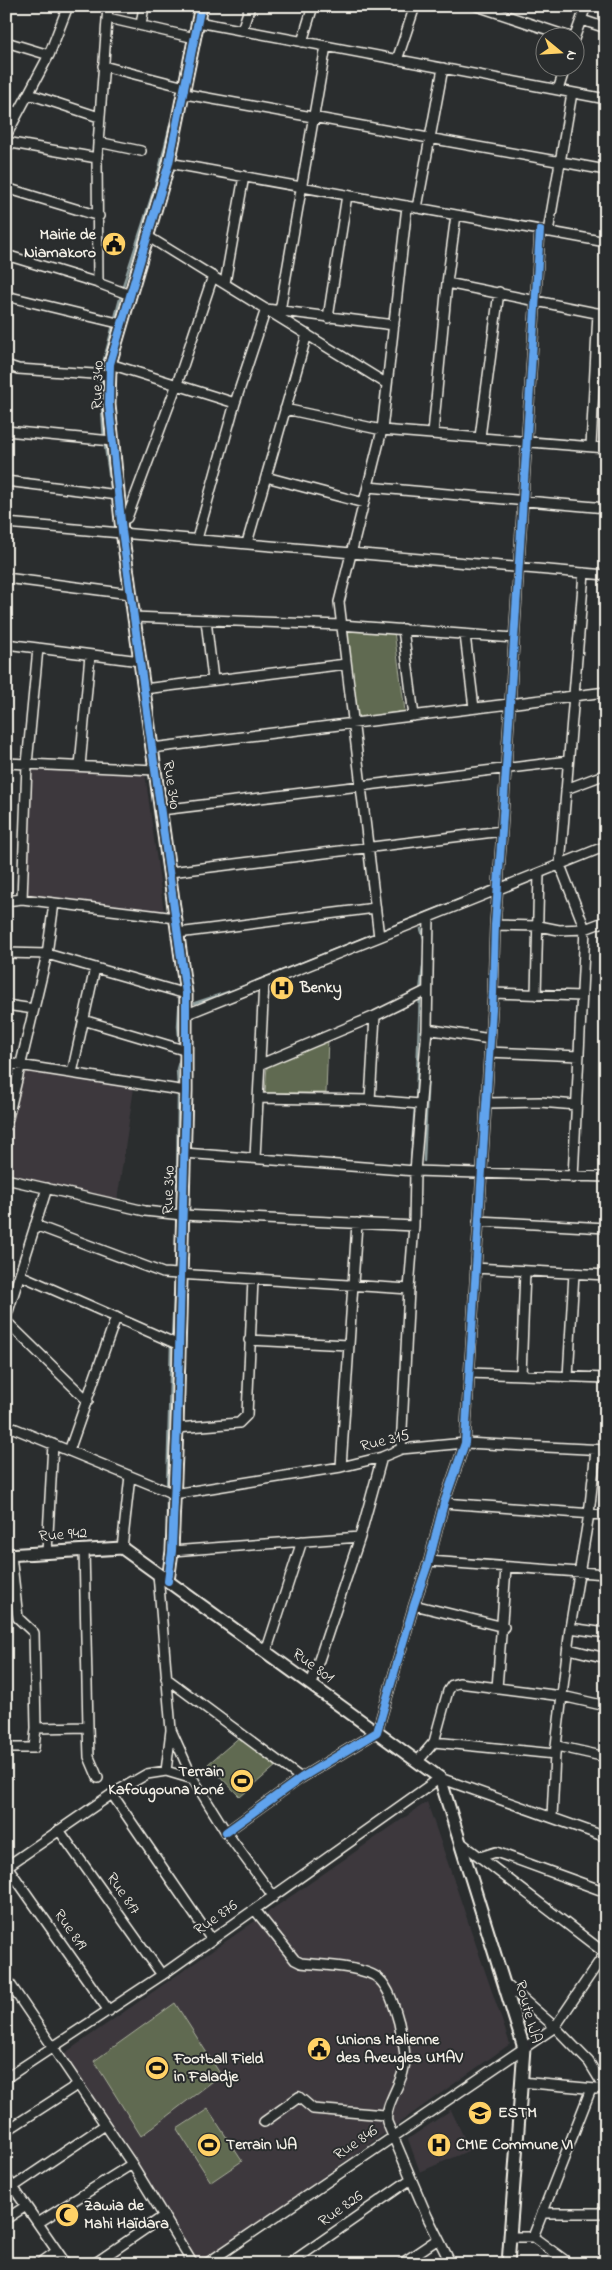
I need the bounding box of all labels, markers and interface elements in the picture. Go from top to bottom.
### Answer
north arrow [534,28,584,78]
text: N [559,48,582,63]
place label: Mairie de Niamakoro [24,223,97,265]
public building icon: Mairie de Niamakoro [101,231,127,257]
street label: Rue 340 [85,360,111,410]
street label: Rue 340 [156,759,186,811]
hospital icon: Benky [269,975,295,1001]
place label: Benky [299,976,342,1001]
street label: Rue 340 [156,1165,182,1215]
street label: Rue 315 [358,1423,412,1459]
street label: Rue 942 [38,1521,88,1549]
street label: Rue 801 [287,1642,339,1690]
place label: Terrain Kafougouna koné [108,1760,225,1803]
sports icon: Terrain Kafougouna koné [229,1768,255,1794]
street label: Rue 817 [100,1868,146,1920]
street label: Rue 876 [189,1894,243,1942]
street label: Rue 819 [47,1905,93,1955]
street label: Route IJA [508,1978,548,2046]
place label: Unions Malienne des Aveugles UMAV [336,2028,463,2071]
public building icon: Unions Malienne des Aveugles UMAV [306,2036,332,2062]
place label: Football Field in Faladje [173,2047,264,2089]
sports icon: Football Field in Faladje [144,2055,170,2081]
school or university icon: ESTM [467,2100,493,2126]
place label: ESTM [498,2101,537,2125]
street label: Rue 846 [329,2119,383,2167]
sports icon: Terrain IJA [196,2132,222,2158]
hospital icon: CMIE Commune VI [426,2132,452,2158]
place label: Terrain IJA [226,2133,297,2157]
place label: CMIE Commune VI [456,2133,574,2157]
street label: Rue 826 [314,2185,368,2233]
place label: Zawia de Mahi Haïdara [84,2194,169,2236]
mosque icon: Zawia de Mahi Haïdara [54,2202,80,2228]

